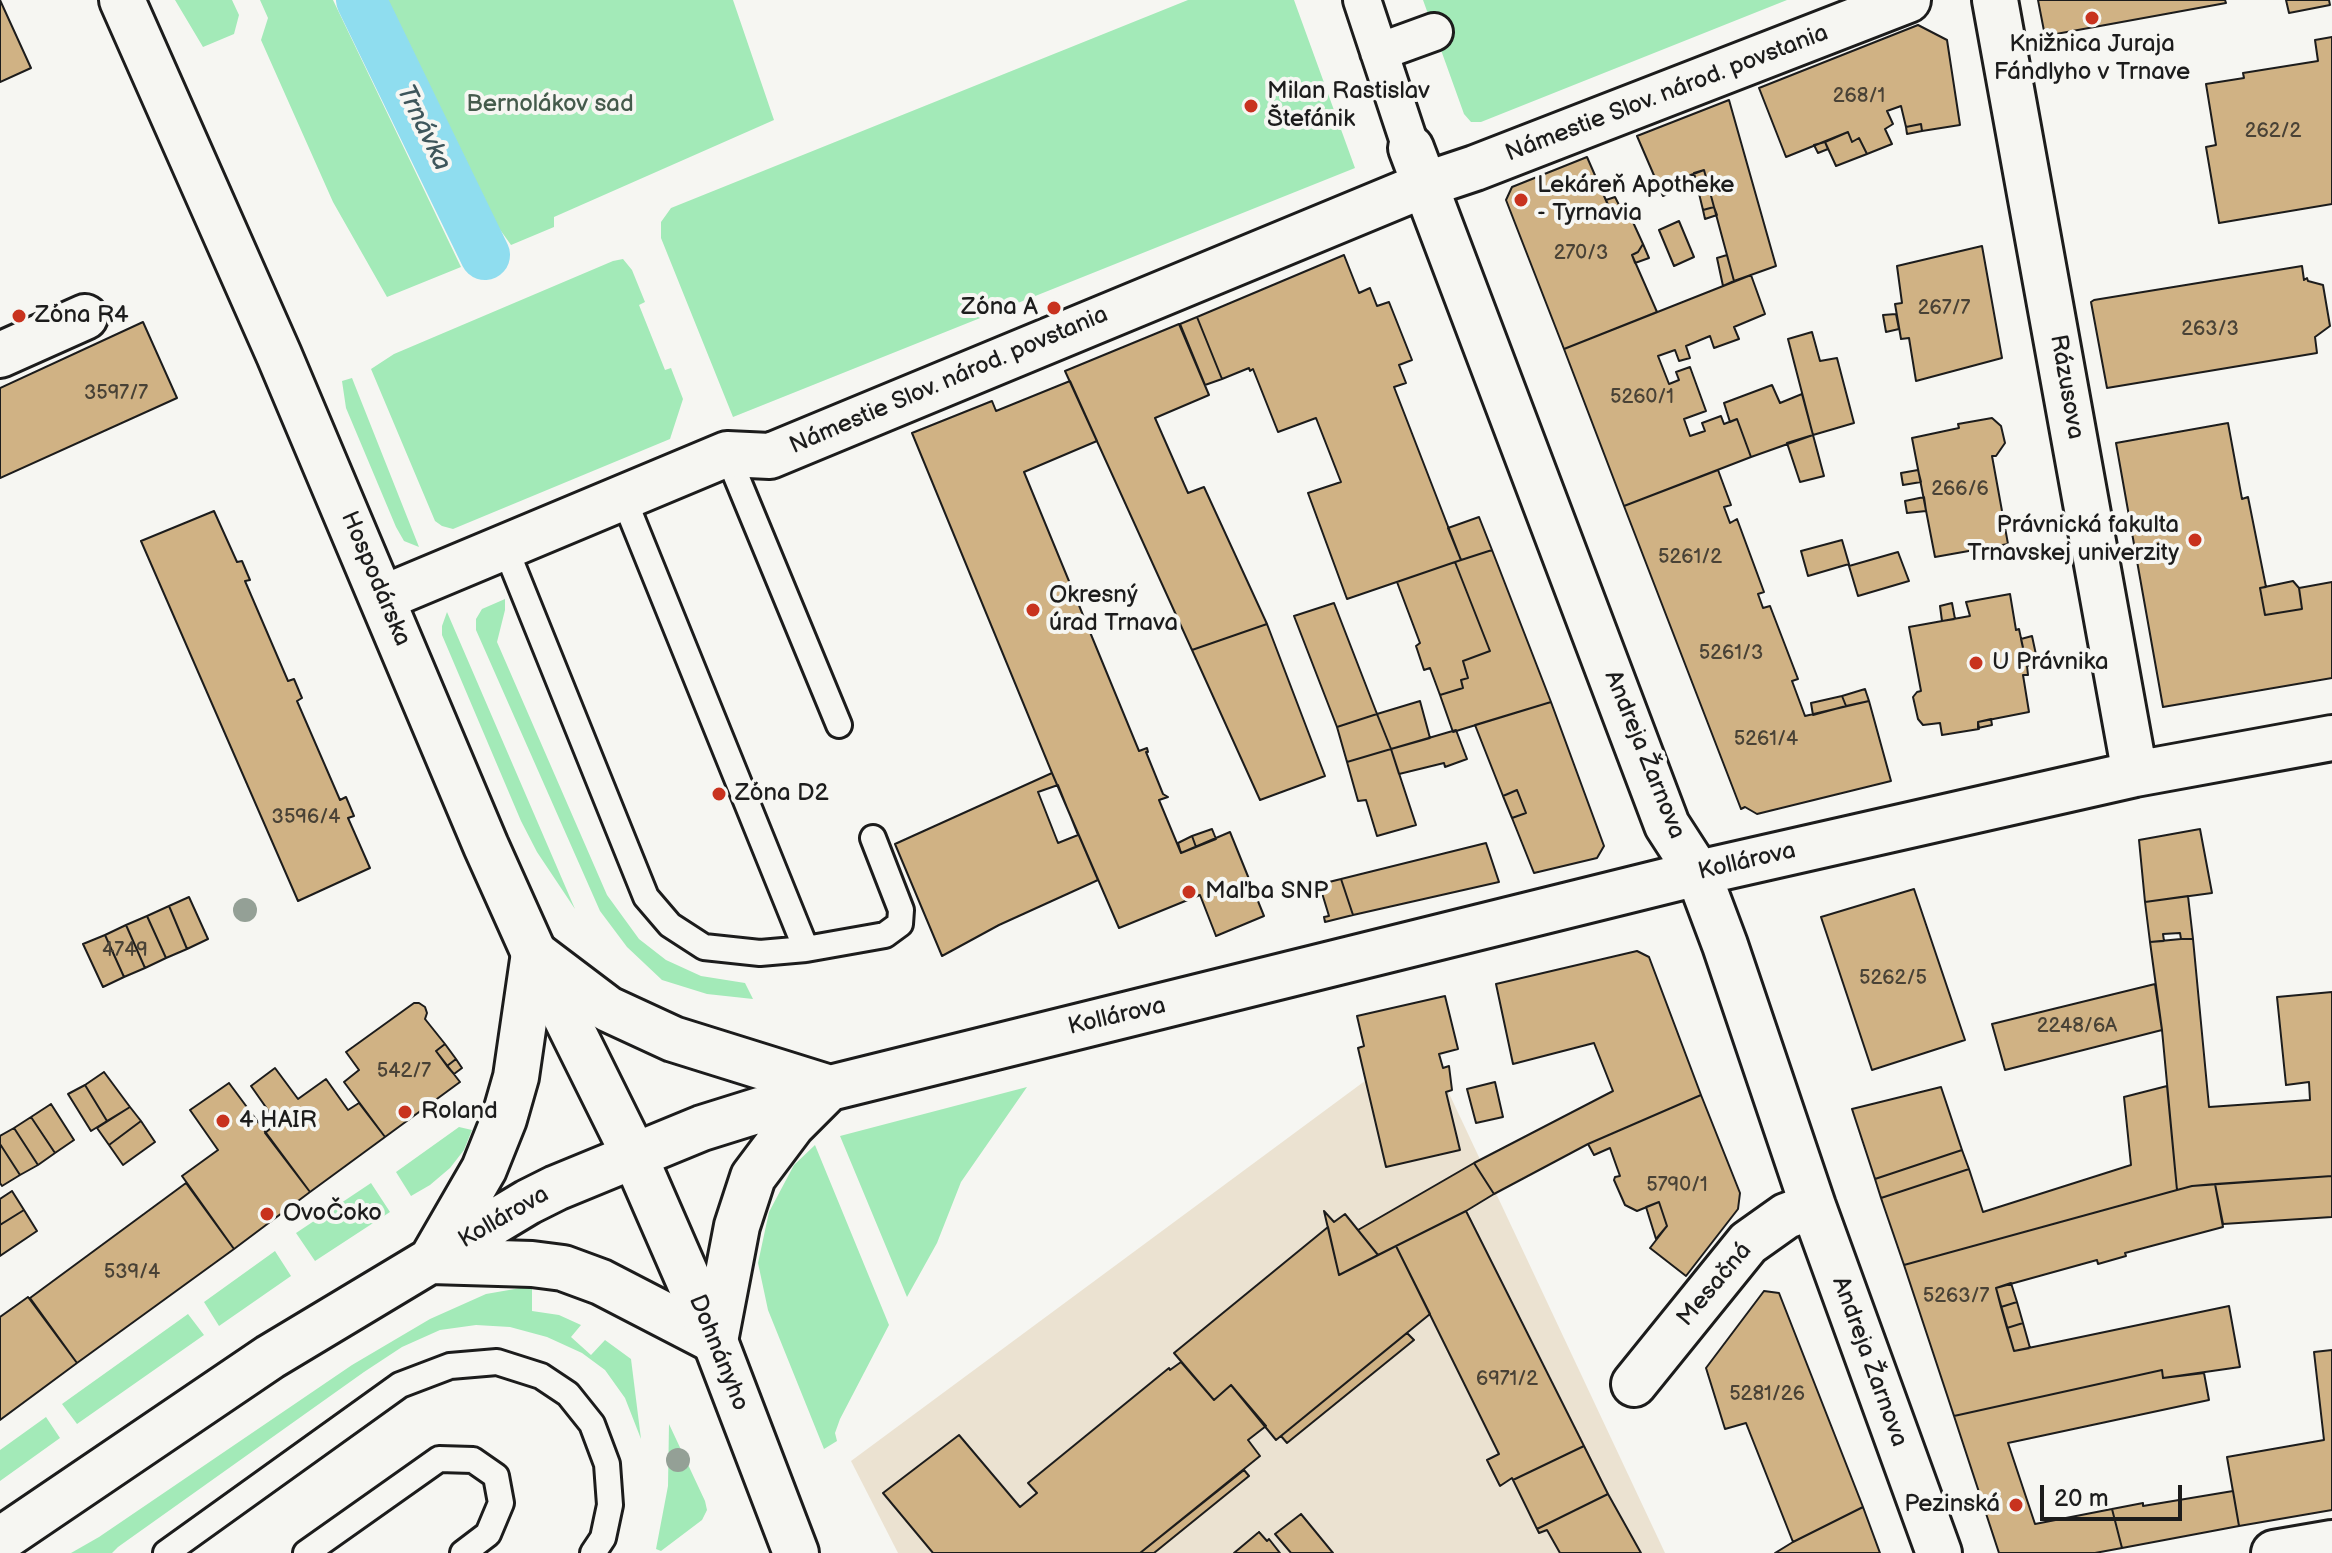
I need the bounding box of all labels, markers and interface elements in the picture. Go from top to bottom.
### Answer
marker: Knižnica Juraja Fándlyho v Trnave [2083,9,2101,27]
street label: Námestie Slov. národ. povstania [1502,19,1832,169]
place label: Knižnica Juraja Fándlyho v Trnave [1994,31,2190,87]
place label: Milan Rastislav Štefánik [1267,78,1430,134]
water label: Trnávka [389,80,457,176]
house number: 268/1 [1833,85,1885,109]
park label: Bernolákov sad [466,91,634,119]
marker: Milan Rastislav Štefánik [1242,97,1260,115]
house number: 262/2 [2245,120,2301,144]
place label: Lekáreň Apotheke - Tyrnavia [1537,172,1735,228]
marker: Lekáreň Apotheke - Tyrnavia [1512,191,1530,209]
house number: 270/3 [1554,242,1608,266]
place label: Zóna A [961,294,1038,322]
house number: 267/7 [1918,297,1970,321]
marker: Zóna A [1045,299,1063,317]
street label: Námestie Slov. národ. povstania [785,301,1113,461]
place label: Zóna R4 [35,302,129,330]
marker: Zóna R4 [10,307,28,325]
house number: 263/3 [2181,318,2239,342]
street label: Rázusova [2043,332,2089,442]
house number: 3597/7 [84,382,148,406]
house number: 5260/1 [1610,386,1674,410]
house number: 266/6 [1931,478,1989,502]
street label: Hospodárska [334,507,416,651]
place label: Právnická fakulta Trnavskej univerzity [1967,512,2179,568]
marker: Právnická fakulta Trnavskej univerzity [2186,531,2204,549]
house number: 5261/2 [1658,546,1722,570]
place label: Okresný úrad Trnava [1049,582,1178,638]
marker: Okresný úrad Trnava [1024,601,1042,619]
house number: 5261/3 [1699,642,1763,666]
place label: U Právnika [1992,649,2109,677]
marker: U Právnika [1967,654,1985,672]
street label: Andreja Žarnova [1597,667,1691,843]
house number: 5261/4 [1734,728,1798,752]
place label: Zóna D2 [735,780,829,808]
marker: Zóna D2 [710,785,728,803]
house number: 3596/4 [272,806,340,830]
street label: Kollárova [1695,837,1799,887]
place label: Maľba SNP [1205,878,1328,906]
marker: Maľba SNP [1180,883,1198,901]
house number: 4749 [102,939,148,963]
house number: 5262/5 [1859,967,1927,991]
street label: Kollárova [1065,992,1169,1042]
house number: 2248/6A [2037,1015,2117,1039]
house number: 542/7 [377,1060,431,1084]
place label: Roland [421,1098,498,1126]
marker: Roland [396,1103,414,1121]
place label: 4 HAIR [239,1107,317,1135]
marker: 4 HAIR [214,1112,232,1130]
house number: 5790/1 [1646,1174,1708,1198]
street label: Kollárova [454,1181,554,1255]
place label: OvoČoko [283,1200,382,1228]
marker: OvoČoko [258,1205,276,1223]
street label: Mesačná [1672,1237,1758,1333]
house number: 539/4 [104,1261,160,1285]
street label: Andreja Žarnova [1825,1273,1913,1451]
house number: 5263/7 [1923,1285,1989,1309]
street label: Dohnányho [682,1291,754,1415]
house number: 6971/2 [1476,1368,1538,1392]
house number: 5281/26 [1729,1383,1805,1407]
scale bar [2044,1469,2186,1519]
text: 20 m [2054,1484,2109,1513]
place label: Pezinská [1904,1491,2000,1519]
marker: Pezinská [2007,1496,2025,1514]

